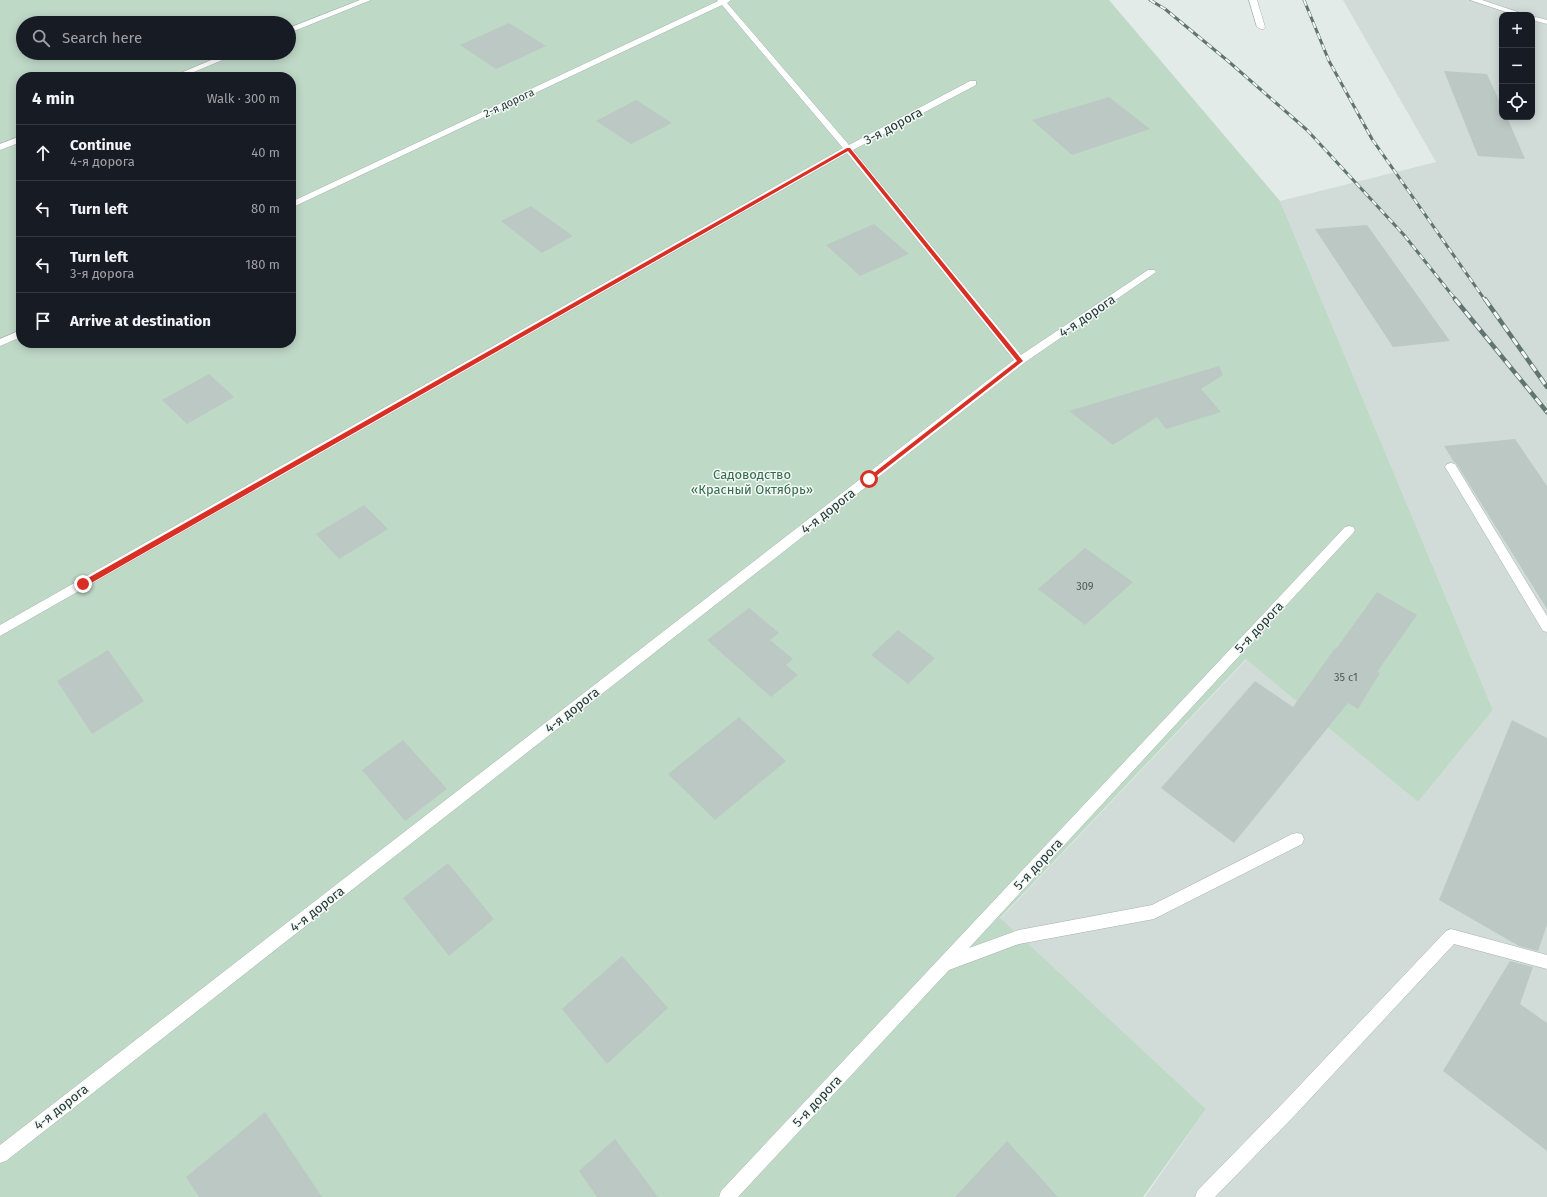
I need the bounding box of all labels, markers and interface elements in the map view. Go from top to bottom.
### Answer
map controls [1499,12,1535,120]
button: + [1499,12,1535,48]
search box [16,16,296,60]
icon: search [30,27,52,49]
text: Search here [62,29,142,47]
button: − [1499,48,1535,84]
button: locate [1499,84,1535,120]
street label: 2-я дорога [482,86,536,120]
text: 4 min [32,88,75,109]
text: Walk · 300 m [207,91,280,106]
street label: 3-я дорога [861,104,925,148]
text: Continue [70,136,131,154]
icon: ahead [32,142,54,164]
text: 40 m [251,145,280,160]
text: 4-я дорога [70,154,135,169]
icon: left [32,198,54,220]
text: Turn left [70,200,128,218]
text: 80 m [251,201,280,216]
text: Turn left [70,248,128,266]
icon: left [32,254,54,276]
text: 180 m [245,257,280,272]
text: 3-я дорога [70,266,134,281]
street label: 4-я дорога [1056,292,1118,340]
icon: arrive [32,310,54,332]
text: Arrive at destination [70,312,211,330]
park label: Садоводство «Красный Октябрь» [691,467,813,497]
route start [860,470,878,488]
street label: 4-я дорога [798,485,858,537]
route end [74,575,92,593]
house number: 309 [1076,580,1094,593]
street label: 5-я дорога [1232,598,1286,656]
house number: 35 с1 [1334,671,1358,684]
street label: 4-я дорога [542,684,602,736]
street label: 5-я дорога [1011,835,1065,893]
street label: 4-я дорога [287,883,347,935]
street label: 5-я дорога [790,1072,844,1130]
street label: 4-я дорога [31,1081,91,1133]

